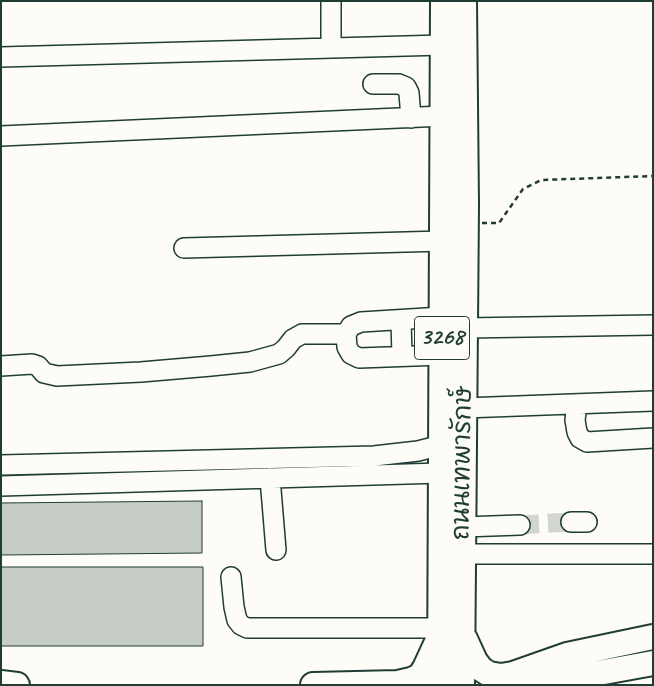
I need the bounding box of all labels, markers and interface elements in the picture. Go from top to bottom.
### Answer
road number: 3268 [414,316,470,359]
street label: ถนนเทพารักษ์ [447,386,479,540]

